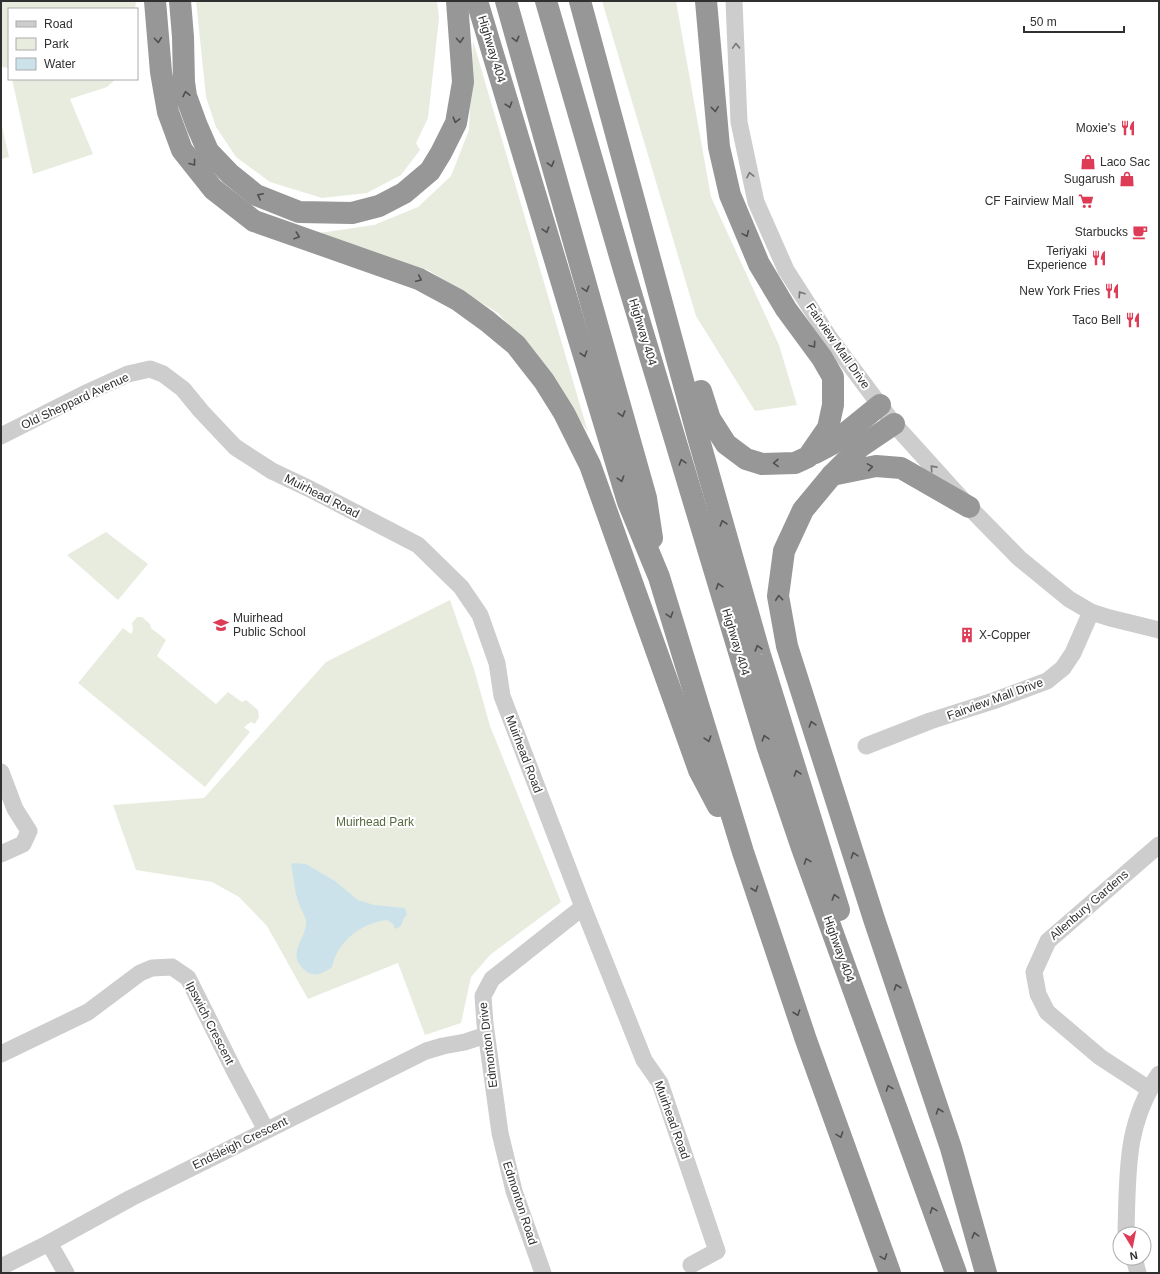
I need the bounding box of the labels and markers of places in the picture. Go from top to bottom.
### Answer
restaurant icon: Moxie's [1119,119,1137,137]
place label: Moxie's [1076,121,1116,135]
shop icon: Laco Sac [1079,153,1097,171]
place label: Laco Sac [1100,155,1150,169]
shop icon: Sugarush [1118,170,1136,188]
place label: Sugarush [1064,172,1115,186]
supermarket icon: CF Fairview Mall [1077,192,1095,210]
place label: CF Fairview Mall [985,194,1074,208]
cafe icon: Starbucks [1131,223,1149,241]
place label: Starbucks [1075,225,1128,239]
place label: Teriyaki Experience [1027,244,1087,272]
restaurant icon: Teriyaki Experience [1090,249,1108,267]
restaurant icon: New York Fries [1103,282,1121,300]
place label: New York Fries [1019,284,1100,298]
restaurant icon: Taco Bell [1124,311,1142,329]
place label: Taco Bell [1072,313,1121,327]
place label: Muirhead Public School [233,611,306,639]
school or university icon: Muirhead Public School [212,616,230,634]
building icon: X-Copper [958,626,976,644]
place label: X-Copper [979,628,1030,642]

